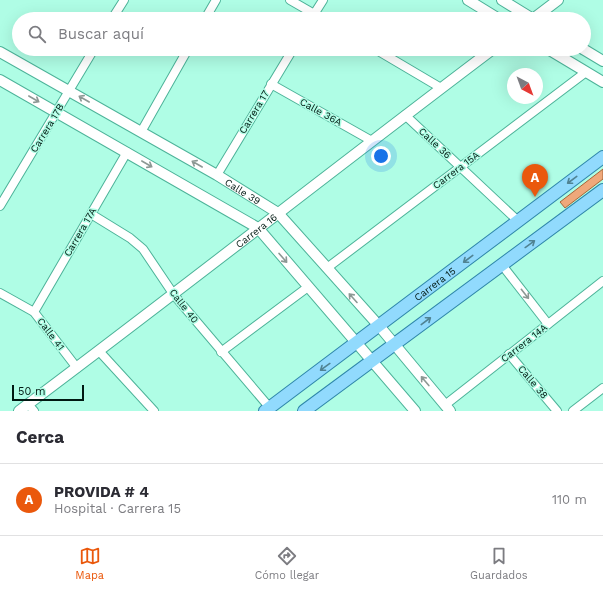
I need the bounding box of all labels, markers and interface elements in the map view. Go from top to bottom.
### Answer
search box [12,12,591,56]
icon: search [26,23,48,45]
text: Buscar aquí [58,25,144,43]
north arrow [507,68,543,104]
street label: Carrera 17 [237,88,271,136]
one-way arrow [78,95,90,103]
one-way arrow [28,96,40,104]
street label: Calle 36A [298,96,344,128]
street label: Carrera 17B [28,102,66,154]
street label: Calle 36 [417,125,453,161]
your location [371,146,391,166]
street label: Carrera 15A [431,149,482,191]
one-way arrow [191,159,203,167]
one-way arrow [141,160,153,168]
pin: A [522,164,548,197]
street label: Calle 39 [223,176,263,206]
one-way arrow [567,176,578,184]
street label: Carrera 17A [62,205,99,258]
street label: Carrera 16 [233,211,279,250]
one-way arrow [525,240,536,248]
one-way arrow [279,253,288,263]
one-way arrow [463,255,474,263]
street label: Carrera 15 [412,265,457,303]
street label: Calle 40 [167,287,201,325]
one-way arrow [521,289,529,300]
one-way arrow [349,293,358,303]
street label: Calle 41 [35,316,67,352]
one-way arrow [420,317,431,326]
street label: Carrera 14A [499,321,550,364]
one-way arrow [320,363,331,371]
street label: Calle 38 [516,363,550,401]
one-way arrow [421,376,430,386]
scale bar [12,383,84,402]
text: 50 m [18,385,45,398]
text: Cerca [16,427,64,447]
text: PROVIDA # 4 [54,483,149,501]
text: A [25,492,33,507]
text: 110 m [552,492,587,507]
text: Hospital · Carrera 15 [54,501,181,516]
tab: Mapa [75,545,104,582]
tab: Cómo llegar [255,545,319,582]
tab: Guardados [470,545,528,582]

